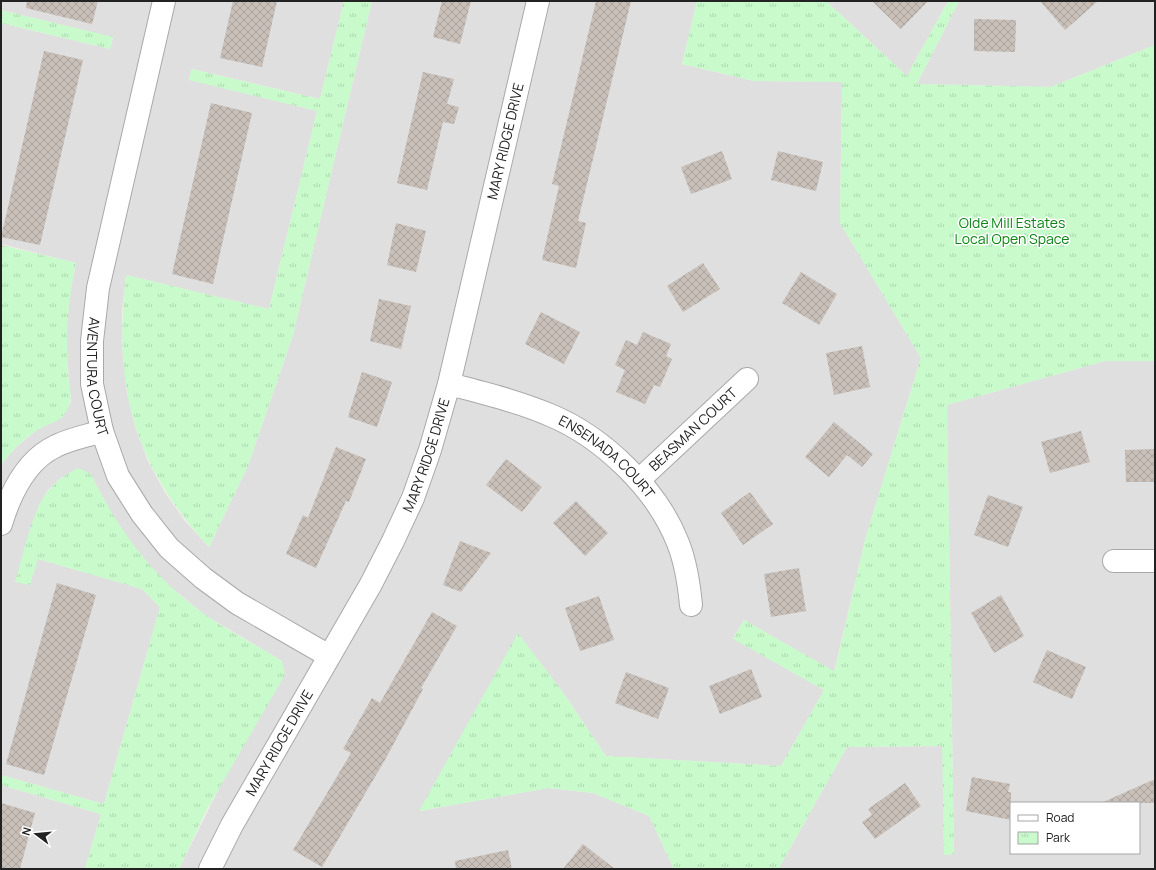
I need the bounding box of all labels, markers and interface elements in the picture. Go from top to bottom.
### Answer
street label: MARY RIDGE DRIVE [482,81,528,201]
park label: Olde Mill Estates Local Open Space [955,213,1069,248]
street label: AVENTURA COURT [83,316,113,439]
street label: BEASMAN COURT [645,383,741,475]
street label: MARY RIDGE DRIVE [398,396,454,515]
street label: ENSENADA COURT [556,410,660,502]
street label: MARY RIDGE DRIVE [241,686,317,799]
legend [1010,802,1140,854]
text: Road [1046,809,1074,826]
north arrow [16,814,56,854]
text: N [18,825,34,837]
text: Park [1046,829,1071,846]

